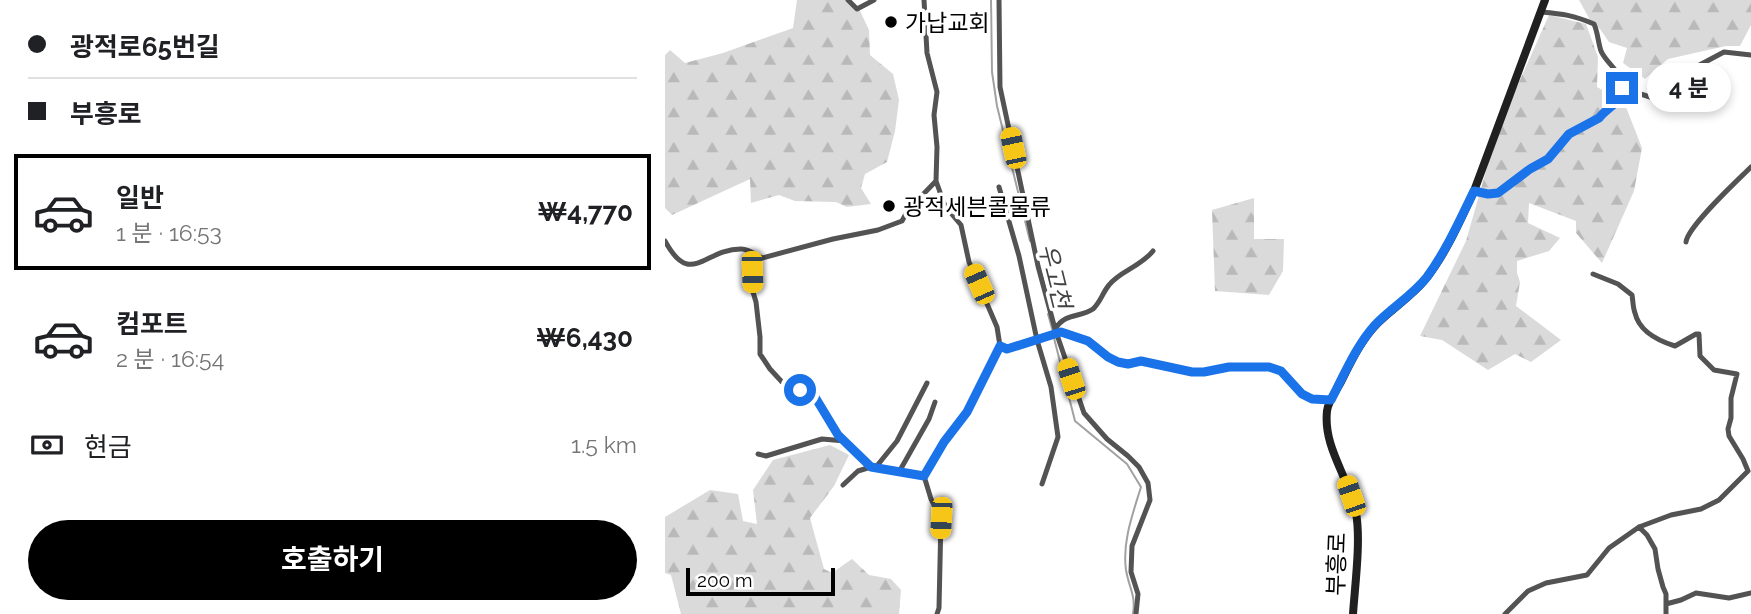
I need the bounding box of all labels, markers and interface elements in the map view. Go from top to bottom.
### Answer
place label: 가납교회 [905,9,990,36]
marker: 가납교회 [883,14,899,30]
text: 광적로65번길 [70,32,220,62]
callout: 4 분 [1647,64,1731,112]
route end [1606,72,1638,104]
text: 4 분 [1669,74,1709,101]
text: 부흥로 [70,99,142,129]
car [999,125,1028,171]
icon: car [32,181,95,244]
text: 일반 [116,183,164,213]
place label: 광적세븐콜물류 [903,193,1051,220]
text: ₩4,770 [537,197,633,227]
marker: 광적세븐콜물류 [881,198,897,214]
text: 1 분 · 16:53 [116,219,222,246]
water label: 우고천 [1033,240,1078,314]
car [741,251,764,293]
car [961,261,998,307]
icon: car [32,307,95,370]
text: 컴포트 [116,309,188,339]
text: ₩6,430 [536,323,633,353]
text: 2 분 · 16:54 [116,345,224,372]
car [1055,356,1088,402]
route start [784,374,816,406]
icon: cash [28,426,66,464]
text: 1.5 km [571,431,637,458]
text: 현금 [84,432,132,462]
car [1335,473,1368,519]
car [930,496,953,540]
button: 호출하기 [28,520,637,600]
street label: 부흥로 [1321,532,1351,596]
scale bar [686,565,835,597]
text: 200 m [697,569,752,591]

